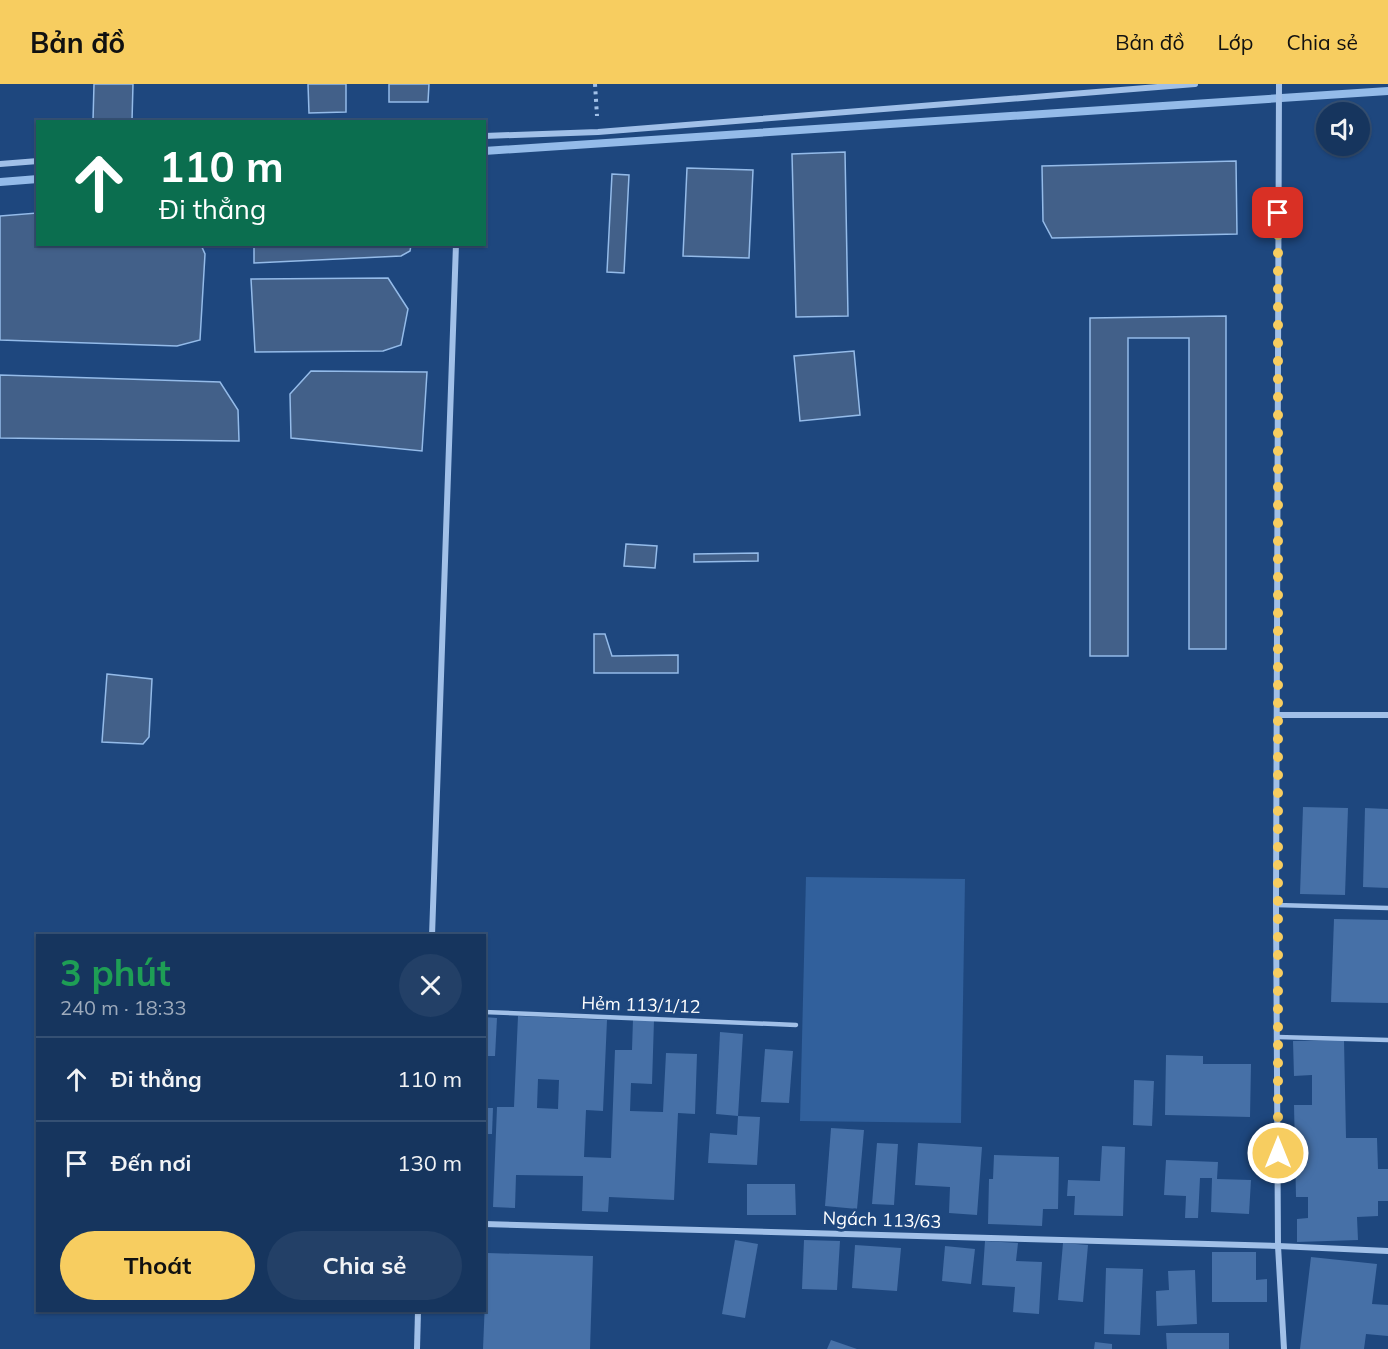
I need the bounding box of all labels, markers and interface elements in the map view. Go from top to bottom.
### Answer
text: Bản đồ [30,25,125,60]
text: Bản đồ [1115,29,1184,55]
text: Lớp [1217,29,1253,55]
text: Chia sẻ [1286,29,1358,55]
map controls [1316,102,1370,156]
button: sound [1316,102,1370,156]
text: 110 m [159,140,284,193]
icon: ahead [60,144,138,222]
pin [1252,187,1303,238]
text: Đi thẳng [159,192,266,226]
icon: arrive [1261,196,1294,229]
text: 3 phút [60,950,171,995]
button: close [399,954,462,1017]
street label: Hẻm 113/1/12 [581,991,701,1018]
text: 240 m · 18:33 [60,995,186,1020]
icon: ahead [60,1063,93,1096]
text: Đi thẳng [111,1065,202,1093]
text: 110 m [397,1065,462,1093]
position arrow [1246,1121,1310,1185]
icon: arrive [60,1147,93,1180]
text: Đến nơi [111,1149,191,1177]
text: 130 m [397,1149,462,1177]
street label: Ngách 113/63 [822,1206,942,1233]
button: Thoát [60,1231,255,1300]
button: Chia sẻ [267,1231,462,1300]

